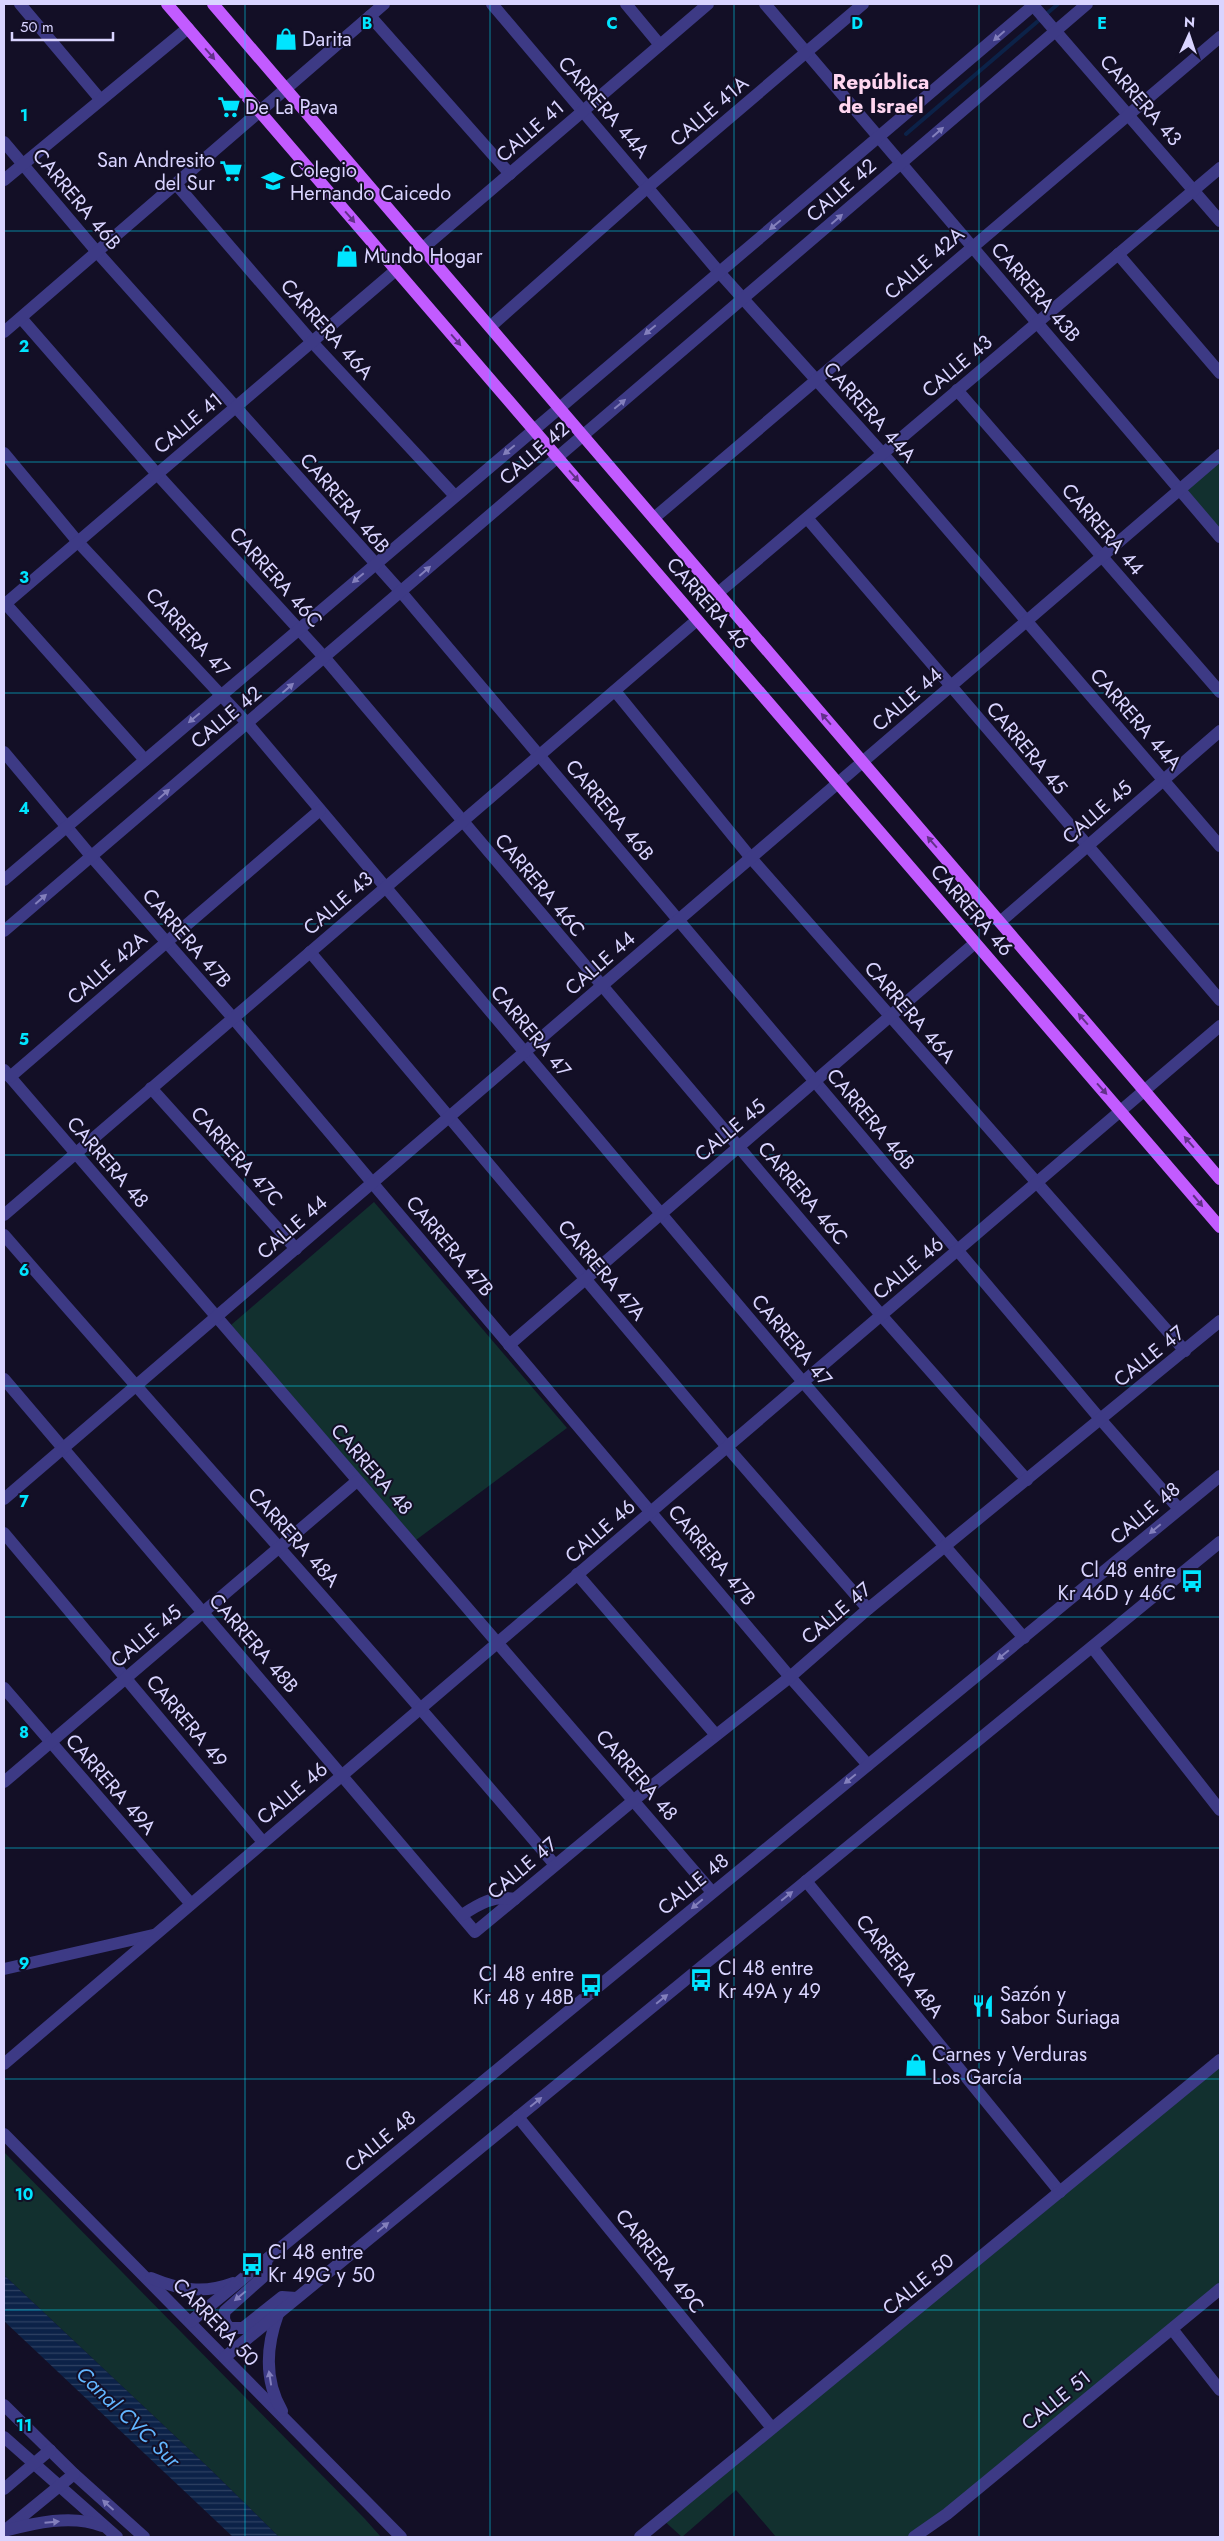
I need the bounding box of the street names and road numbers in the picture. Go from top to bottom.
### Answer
street label: CARRERA 43 [1093,48,1189,153]
street label: CARRERA 44A [551,50,657,165]
street label: CALLE 41A [664,69,755,154]
street label: CALLE 41 [490,93,571,169]
street label: CARRERA 46B [25,142,128,256]
street label: CALLE 42 [800,152,883,229]
street label: CALLE 42A [878,220,971,306]
street label: CARRERA 43B [984,236,1087,349]
street label: CARRERA 46A [273,273,380,387]
street label: CALLE 43 [916,328,999,405]
street label: CARRERA 44A [816,355,923,470]
street label: CALLE 41 [147,386,229,461]
street label: CALLE 42 [493,415,576,492]
street label: CARRERA 46B [293,447,396,560]
street label: CARRERA 44 [1054,477,1151,582]
street label: CARRERA 46C [222,520,329,634]
street label: CARRERA 46 [659,551,756,656]
street label: CARRERA 47 [139,581,237,684]
street label: CALLE 44 [866,660,949,738]
street label: CARRERA 44A [1083,662,1189,777]
street label: CALLE 42 [185,679,268,756]
street label: CARRERA 45 [979,696,1074,801]
street label: CARRERA 46B [558,753,661,867]
street label: CALLE 45 [1056,774,1139,851]
street label: CARRERA 46C [488,827,592,943]
street label: CARRERA 46 [923,858,1020,963]
street label: CALLE 43 [297,865,380,942]
street label: CARRERA 47B [135,882,238,995]
street label: CALLE 44 [559,924,642,1002]
street label: CALLE 42A [61,925,154,1011]
street label: CARRERA 46A [857,955,963,1070]
street label: CARRERA 47 [483,979,578,1084]
street label: CARRERA 46B [819,1062,922,1176]
street label: CALLE 45 [689,1092,772,1169]
street label: CARRERA 47C [184,1100,290,1213]
street label: CARRERA 48 [60,1110,156,1214]
street label: CARRERA 46C [751,1135,855,1251]
street label: CALLE 44 [251,1188,334,1266]
street label: CARRERA 47B [399,1190,500,1303]
street label: CARRERA 47A [551,1214,653,1328]
street label: CALLE 46 [867,1230,950,1307]
street label: CARRERA 47 [744,1288,839,1393]
street label: CALLE 47 [1108,1318,1191,1394]
street label: CARRERA 48 [324,1417,420,1521]
street label: CALLE 48 [1104,1475,1187,1552]
street label: CARRERA 48A [241,1481,347,1594]
street label: CALLE 46 [559,1493,642,1570]
street label: CARRERA 47B [661,1499,762,1612]
street label: CALLE 47 [795,1575,878,1651]
street label: CARRERA 48B [202,1587,305,1700]
street label: CALLE 45 [105,1598,188,1675]
street label: CARRERA 49 [139,1668,234,1774]
street label: CARRERA 48 [589,1723,685,1827]
street label: CARRERA 49A [59,1727,163,1842]
street label: CALLE 46 [251,1755,334,1832]
street label: CALLE 47 [481,1830,564,1906]
street label: CALLE 48 [651,1847,735,1922]
street label: CARRERA 48A [849,1908,951,2025]
street label: CALLE 48 [338,2104,422,2179]
street label: CARRERA 49C [608,2203,711,2320]
street label: CALLE 50 [876,2246,960,2322]
street label: CARRERA 50 [166,2271,266,2373]
street label: CALLE 51 [1015,2363,1097,2437]

